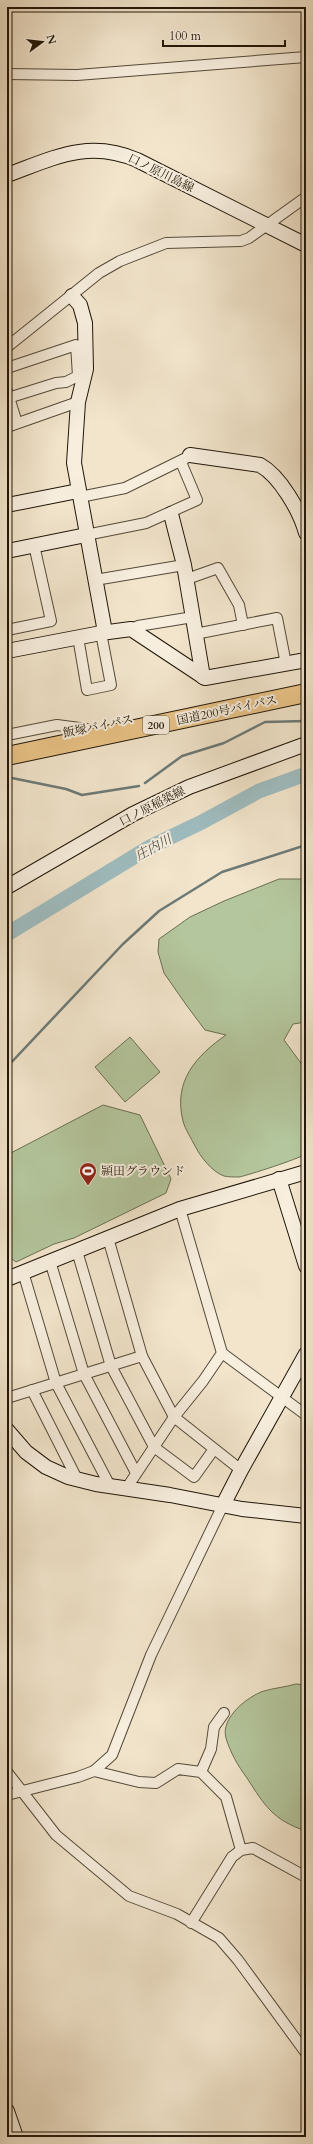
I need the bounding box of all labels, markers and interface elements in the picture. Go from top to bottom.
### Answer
north arrow [22,22,62,62]
scale bar [163,22,285,48]
text: 100 m [169,28,202,44]
text: N [43,33,60,47]
street label: 口ノ原川島線 [125,150,197,196]
street label: 国道200号バイパス [175,692,279,728]
street label: 飯塚バイパス [61,711,135,741]
road number: 200 [143,716,169,734]
street label: 口ノ原稲築線 [116,783,188,829]
water label: 庄内川 [132,830,177,865]
sports icon: 頴田グラウンド [78,1161,98,1186]
place label: 頴田グラウンド [101,1163,185,1179]

